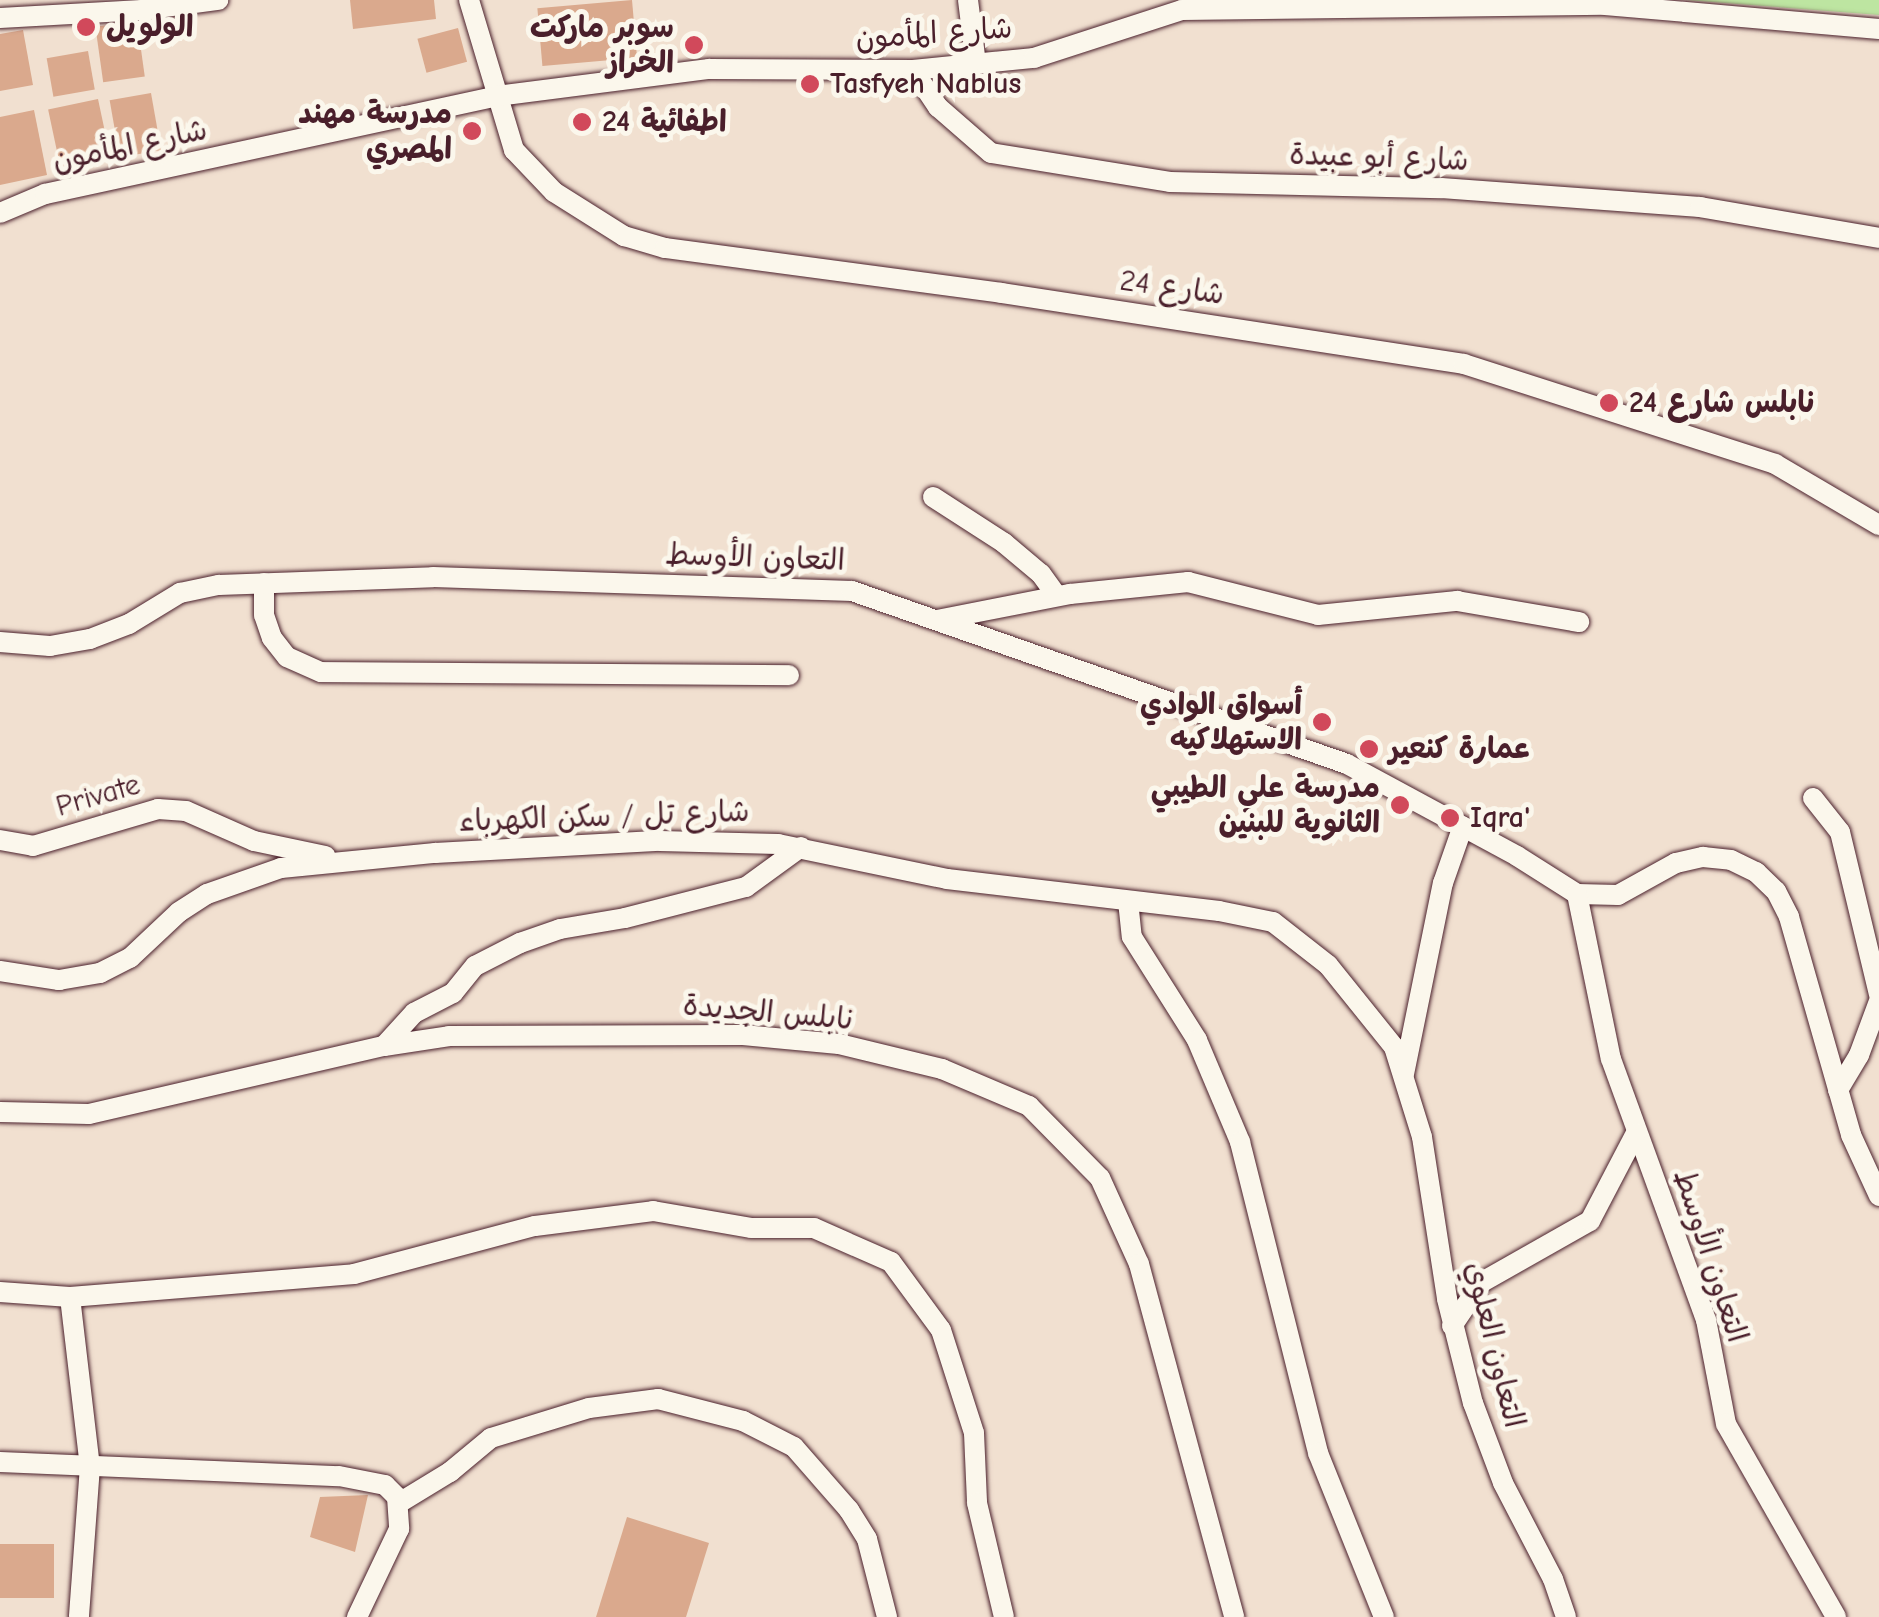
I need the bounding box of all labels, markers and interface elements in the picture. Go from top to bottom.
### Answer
place label: الولويل [106,9,193,45]
place label: سوبر ماركت الخراز [530,10,674,80]
street label: شارع المأمون [854,11,1014,57]
marker: الولويل [75,16,97,38]
marker: سوبر ماركت الخراز [683,34,705,56]
place label: Tasfyeh Nablus [830,66,1021,102]
marker: Tasfyeh Nablus [799,73,821,95]
place label: مدرسة مهند المصري [298,96,452,166]
place label: اطفائية 24 [602,104,727,140]
marker: اطفائية 24 [571,111,593,133]
street label: شارع المأمون [49,112,211,180]
marker: مدرسة مهند المصري [461,120,483,142]
street label: شارع أبو عبيدة [1289,137,1469,179]
street label: شارع 24 [1118,263,1226,313]
place label: نابلس شارع 24 [1629,385,1814,421]
marker: نابلس شارع 24 [1598,392,1620,414]
street label: التعاون الأوسط [665,537,845,579]
place label: أسواق الوادي الاستهلاكيه [1140,687,1302,758]
marker: أسواق الوادي الاستهلاكيه [1311,711,1333,733]
place label: عمارة كنعير [1389,731,1531,767]
marker: عمارة كنعير [1358,738,1380,760]
street label: Private [52,767,144,825]
place label: مدرسة علي الطيبي الثانوية للبنين [1151,770,1380,840]
street label: شارع تل / سكن الكهرباء [458,794,750,840]
marker: مدرسة علي الطيبي الثانوية للبنين [1389,794,1411,816]
place label: Iqra' [1470,800,1530,836]
marker: Iqra' [1439,807,1461,829]
street label: نابلس الجديدة [681,988,855,1038]
street label: التعاون الأوسط [1665,1165,1755,1347]
street label: التعاون العلوي [1456,1258,1532,1432]

